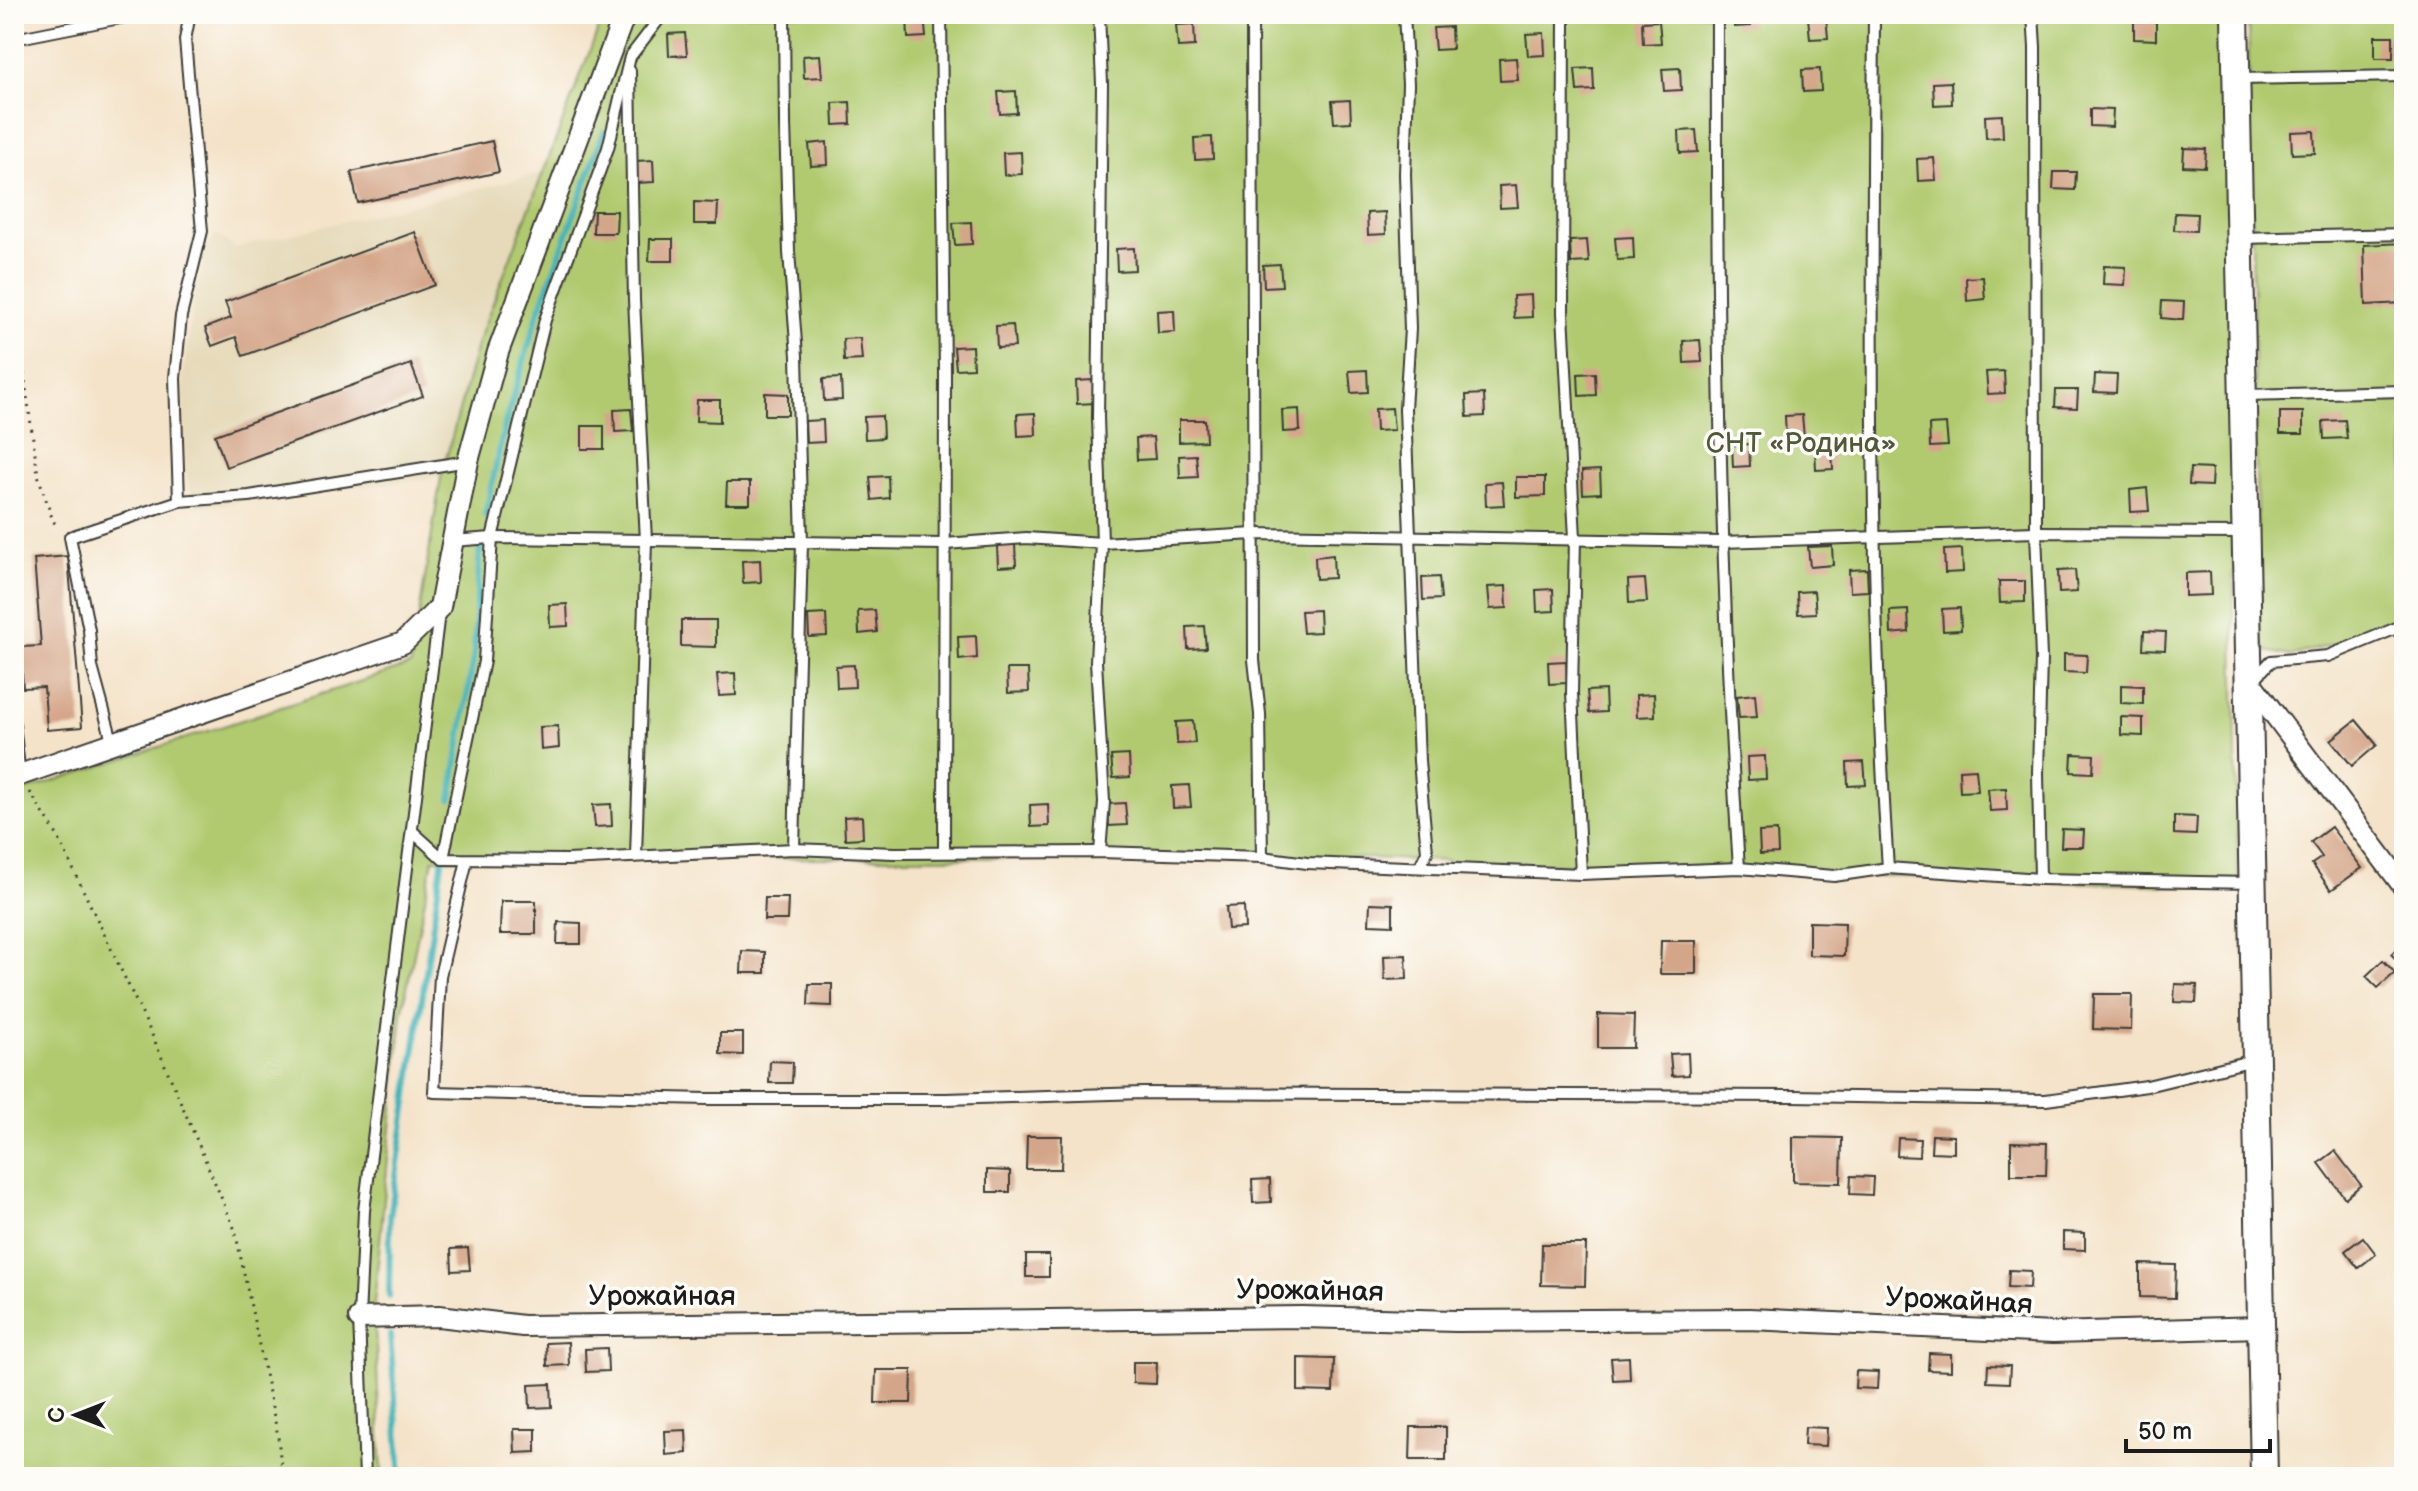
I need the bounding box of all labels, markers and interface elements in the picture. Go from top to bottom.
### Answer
park label: СНТ «Родина» [1706,427,1896,460]
street label: Урожайная [1236,1273,1384,1309]
street label: Урожайная [588,1280,736,1313]
street label: Урожайная [1884,1281,2034,1321]
north arrow [36,1375,116,1455]
scale bar [2126,1403,2270,1453]
text: С [44,1407,71,1423]
text: 50 m [2138,1417,2192,1446]

